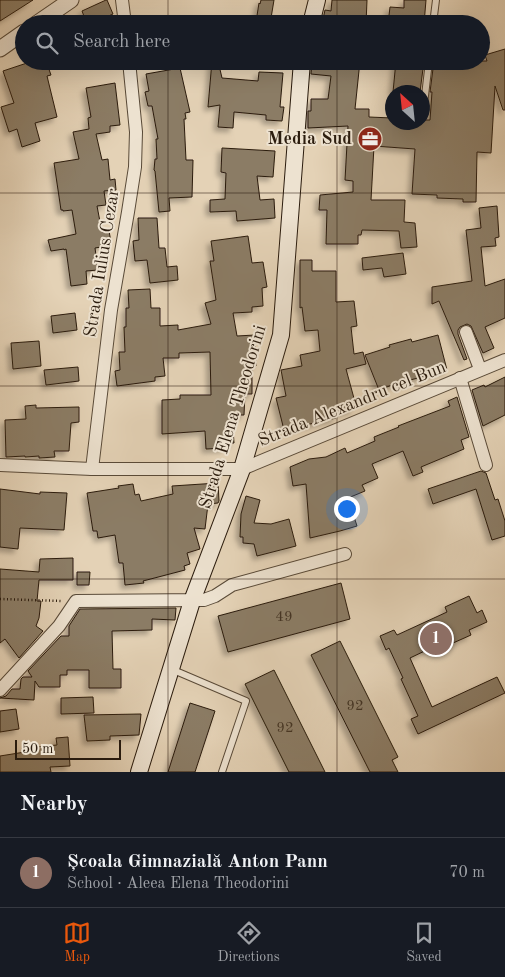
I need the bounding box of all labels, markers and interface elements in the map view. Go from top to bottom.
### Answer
search box [15,15,490,70]
icon: search [33,29,61,57]
text: Search here [73,33,170,52]
north arrow [385,85,430,130]
office icon: Media Sud [357,126,383,152]
place label: Media Sud [268,130,352,148]
street label: Strada Iulius Cezar [81,187,123,339]
street label: Strada Elena Theodorini [196,323,270,511]
street label: Strada Alexandru cel Bun [255,358,449,450]
your location [334,496,360,522]
house number: 49 [275,610,293,625]
pin: 1 [420,620,452,658]
house number: 92 [346,699,364,714]
house number: 92 [276,721,294,736]
scale bar [15,737,121,760]
text: 50 m [22,742,53,756]
text: Nearby [20,794,88,815]
text: Școala Gimnazială Anton Pann [67,853,328,872]
text: 1 [31,865,41,881]
text: 70 m [449,865,485,881]
text: School · Aleea Elena Theodorini [67,876,289,892]
tab: Map [63,919,91,966]
tab: Directions [218,919,280,966]
tab: Saved [406,919,442,966]

